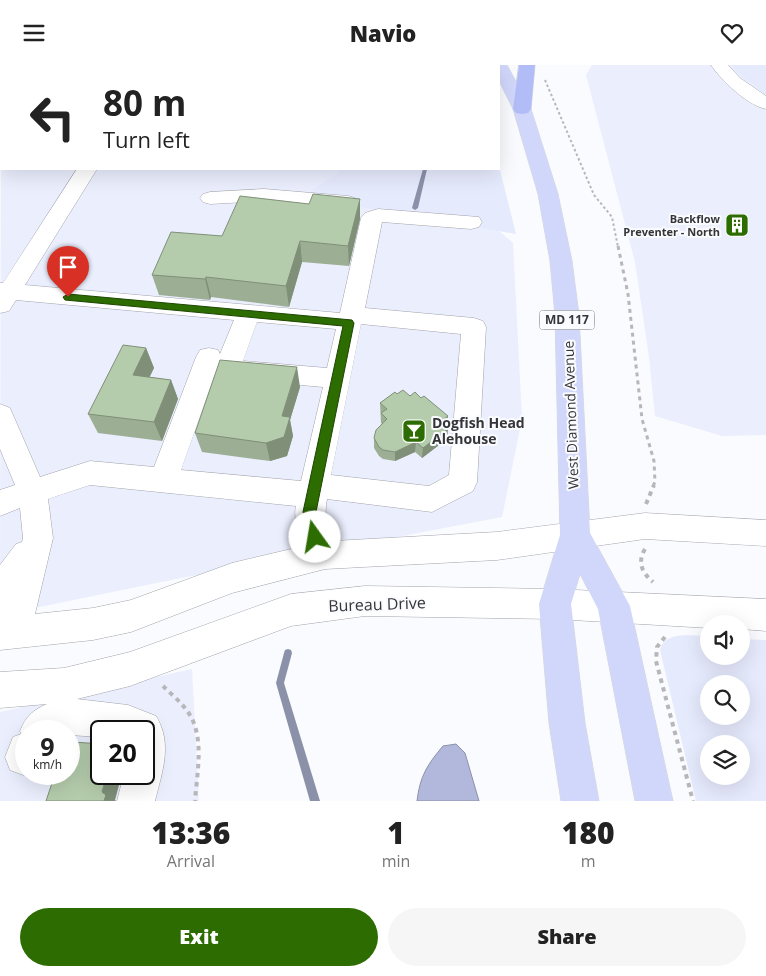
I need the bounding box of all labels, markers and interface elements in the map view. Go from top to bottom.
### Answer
text: Navio [350,18,416,48]
icon: menu [20,19,48,47]
icon: heart [718,19,746,47]
text: 80 m [103,79,186,126]
icon: left [20,85,85,150]
text: Turn left [103,124,190,154]
place label: Backflow Preventer - North [623,211,721,239]
building icon: Backflow Preventer - North [724,212,750,238]
pin [47,246,89,297]
icon: arrive [54,253,82,281]
road number: MD 117 [540,311,594,329]
street label: West Diamond Avenue [558,340,583,490]
place label: Dogfish Head Alehouse [432,413,525,448]
bar icon: Dogfish Head Alehouse [401,418,427,444]
position arrow [288,510,340,562]
street label: Bureau Drive [328,591,426,617]
map controls [700,615,750,785]
button: sound [700,615,750,665]
button: search [700,675,750,725]
speed limit sign: 20 [90,720,155,785]
text: 9 [40,729,55,763]
button: layers [700,735,750,785]
text: km/h [33,756,62,773]
text: 13:36 [151,812,230,853]
text: 1 [387,812,405,853]
text: 180 [562,812,615,853]
text: Arrival [167,850,215,872]
text: min [382,850,410,872]
text: m [581,850,596,872]
button: Exit [20,908,378,966]
button: Share [388,908,746,966]

